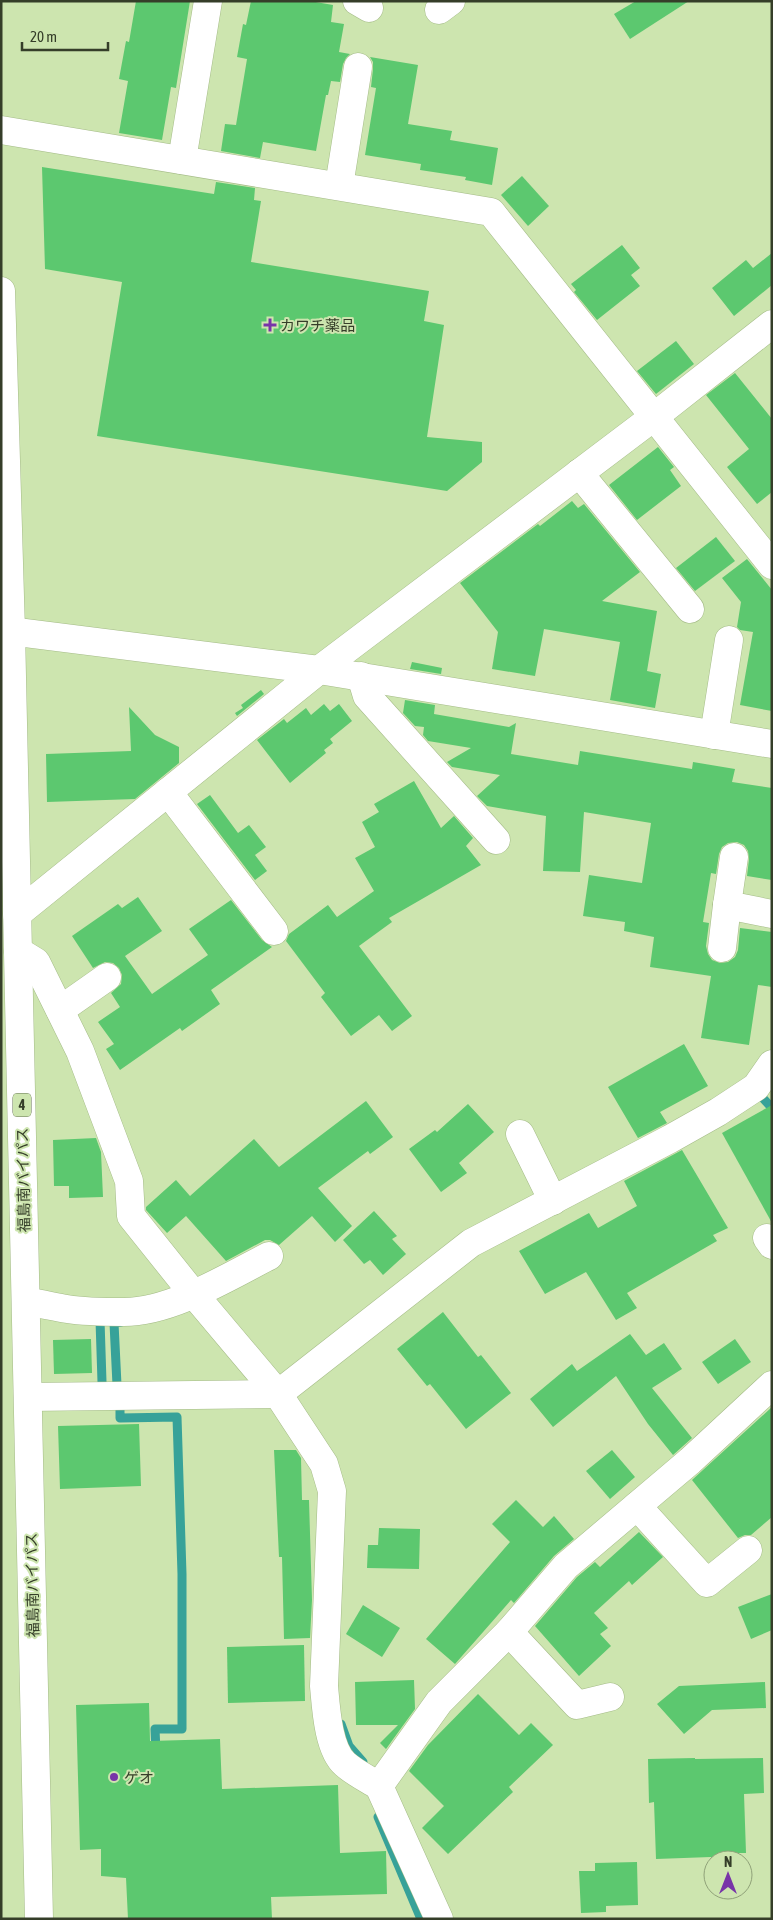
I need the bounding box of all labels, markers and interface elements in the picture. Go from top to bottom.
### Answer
scale bar [22,20,109,52]
text: 20 m [30,28,57,45]
place label: カワチ薬品 [280,317,355,334]
marker: カワチ薬品 [264,319,276,331]
road number: 4 [13,1094,31,1116]
street label: 福島南バイパス [14,1128,32,1232]
street label: 福島南バイパス [23,1533,41,1637]
place label: ゲオ [124,1769,154,1786]
marker: ゲオ [108,1771,120,1783]
north arrow [703,1850,753,1900]
text: N [724,1854,732,1870]

